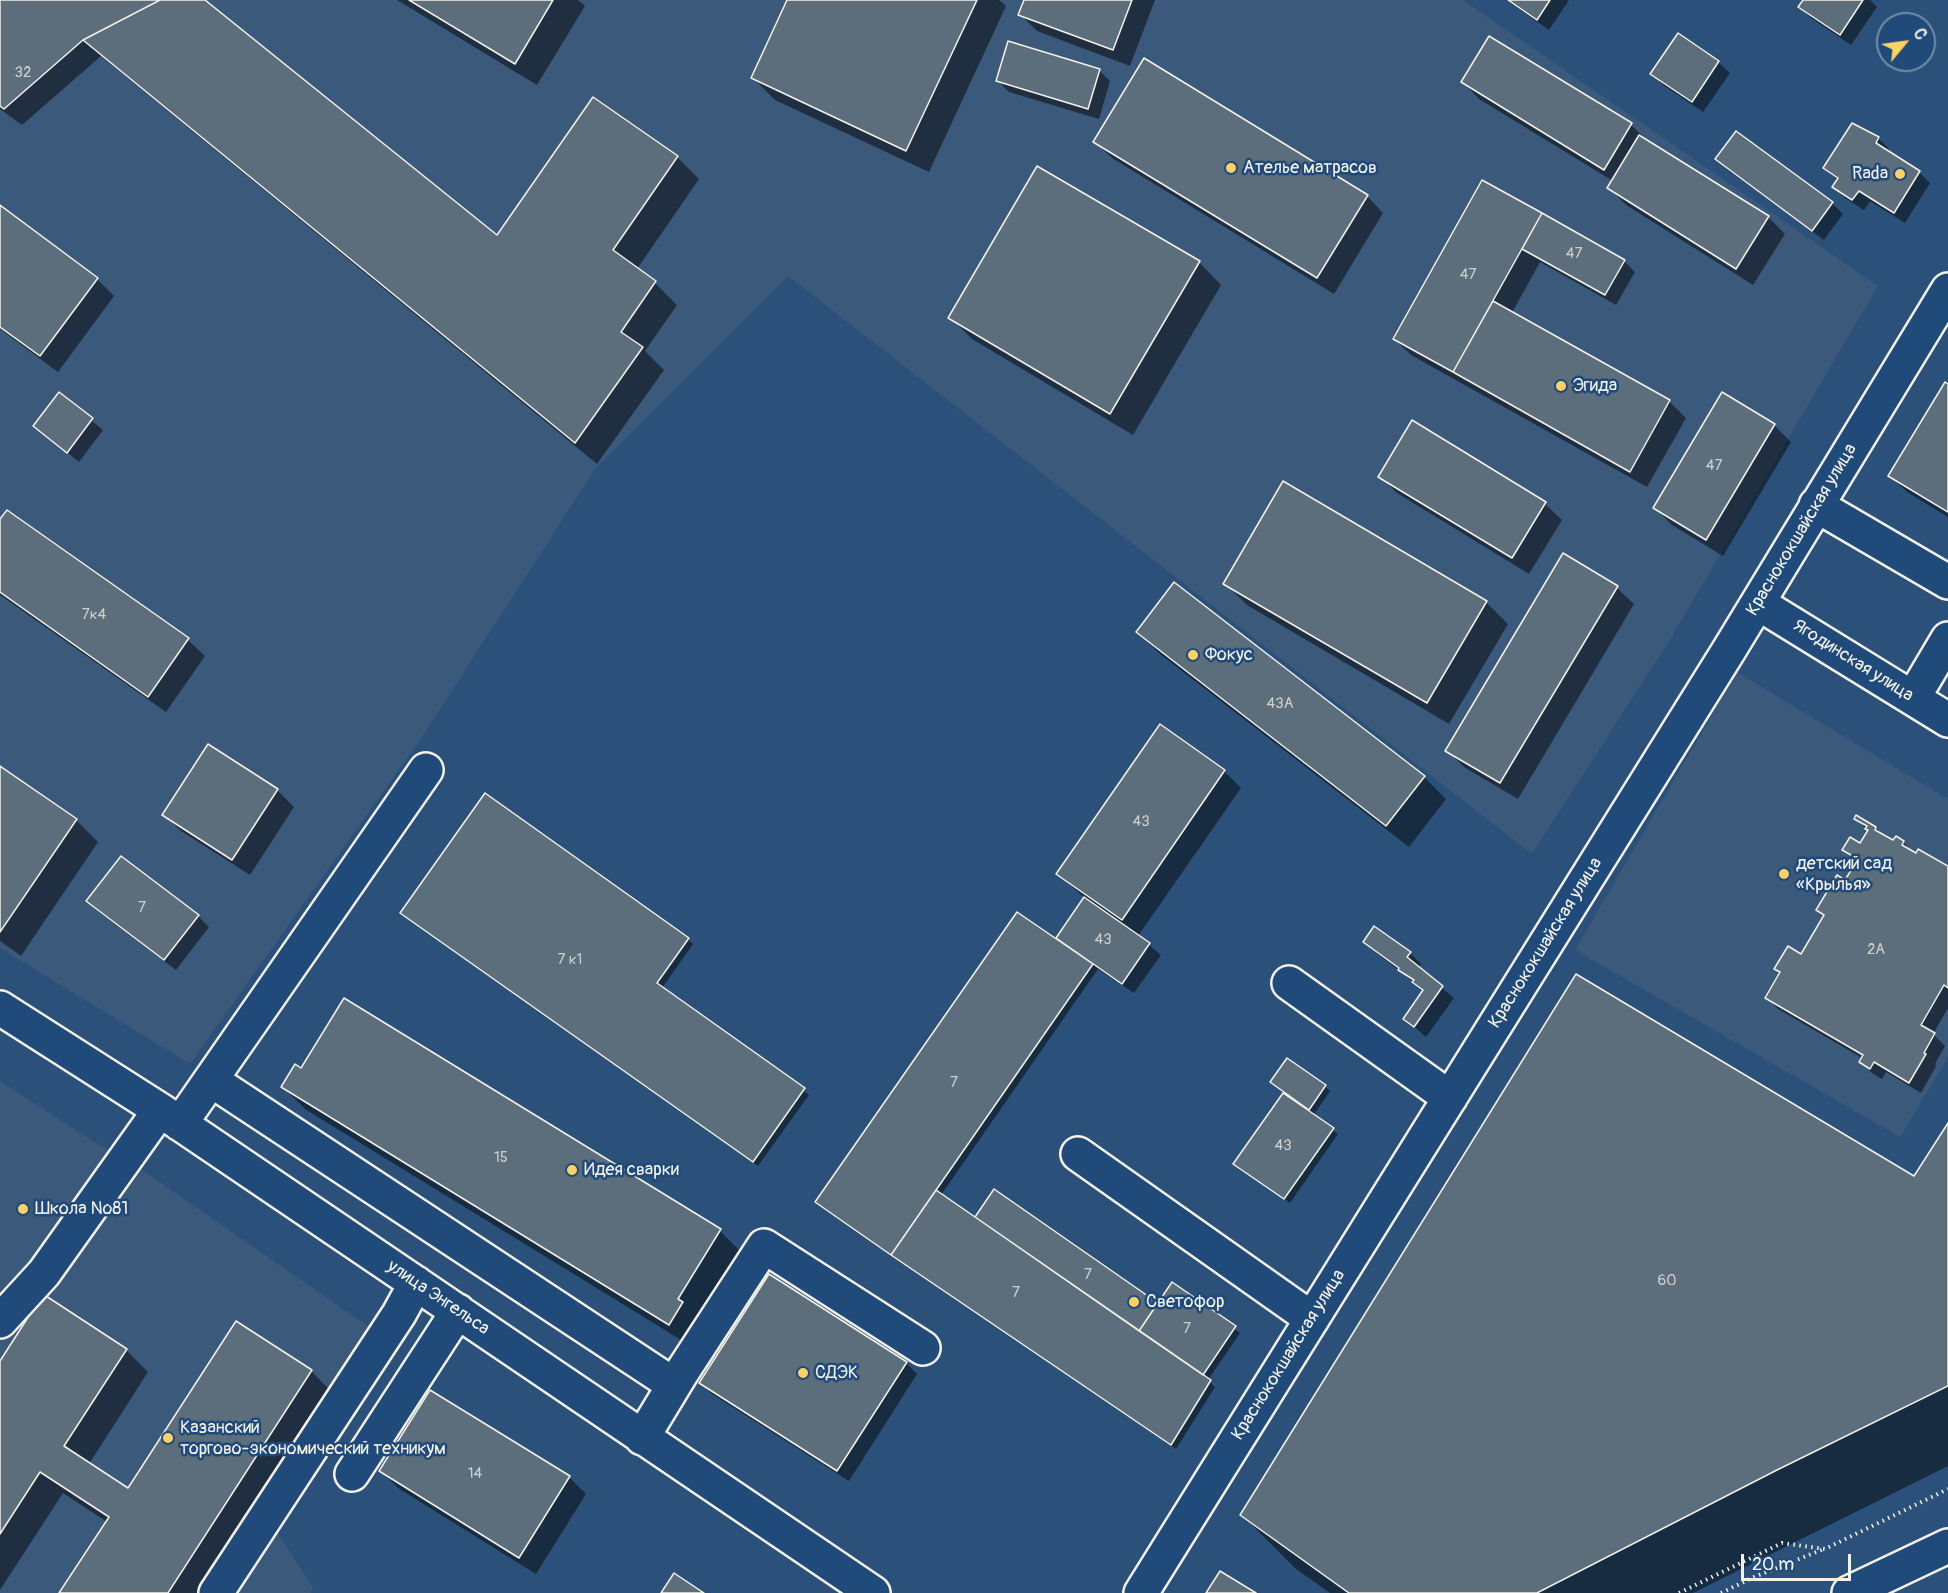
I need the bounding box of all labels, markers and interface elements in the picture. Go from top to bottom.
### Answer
north arrow [1876,12,1936,72]
text: С [1909,25,1931,43]
house number: 32 [15,64,31,82]
place label: Ателье матрасов [1243,157,1377,179]
marker: Ателье матрасов [1224,161,1238,175]
place label: Rada [1852,163,1888,185]
marker: Rada [1893,167,1907,181]
house number: 47 [1566,245,1582,263]
house number: 47 [1460,266,1476,284]
place label: Эгида [1573,375,1617,397]
marker: Эгида [1554,379,1568,393]
street label: Краснококшайская улица [1742,440,1862,620]
house number: 47 [1706,457,1722,475]
house number: 7к4 [82,606,106,624]
street label: Ягодинская улица [1789,615,1917,707]
place label: Фокус [1205,644,1253,666]
marker: Фокус [1186,648,1200,662]
house number: 43А [1267,695,1293,713]
house number: 43 [1132,813,1150,831]
place label: детский сад «Крылья» [1796,853,1892,896]
street label: Краснококшайская улица [1485,854,1607,1032]
marker: детский сад «Крылья» [1777,867,1791,881]
house number: 7 [138,899,146,917]
house number: 43 [1094,931,1112,949]
house number: 2А [1867,941,1885,959]
house number: 7 к1 [558,951,582,969]
house number: 7 [950,1074,958,1092]
house number: 43 [1274,1137,1292,1155]
house number: 15 [494,1149,508,1167]
place label: Идея сварки [584,1159,679,1181]
marker: Идея сварки [565,1163,579,1177]
place label: Школа №81 [35,1198,128,1220]
marker: Школа №81 [16,1202,30,1216]
street label: улица Энгельса [383,1256,493,1340]
house number: 7 [1084,1266,1092,1284]
street label: Краснококшайская улица [1228,1266,1350,1444]
house number: 60 [1658,1272,1676,1290]
house number: 7 [1012,1284,1020,1302]
place label: Светофор [1146,1291,1224,1313]
marker: Светофор [1127,1295,1141,1309]
house number: 7 [1183,1320,1191,1338]
place label: СДЭК [815,1362,858,1384]
marker: СДЭК [796,1366,810,1380]
place label: Казанский торгово-экономический техникум [180,1417,446,1460]
marker: Казанский торгово-экономический техникум [161,1431,175,1445]
house number: 14 [468,1465,482,1483]
scale bar [1744,1542,1854,1580]
text: 20 m [1752,1553,1794,1576]

